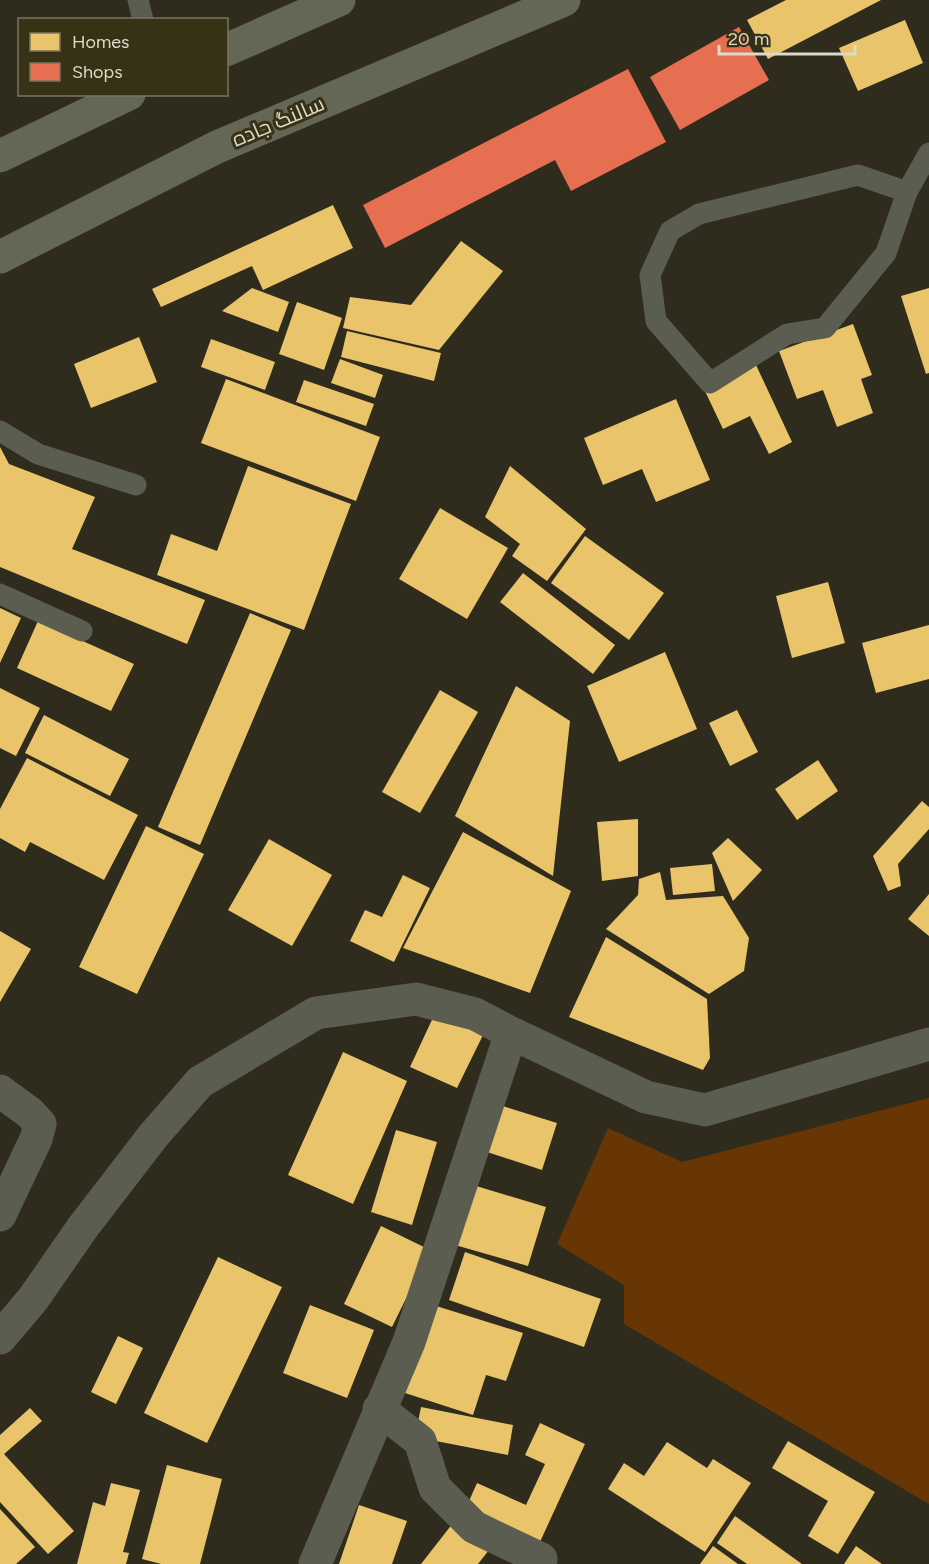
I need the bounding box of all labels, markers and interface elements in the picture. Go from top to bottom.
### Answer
legend [18,18,228,96]
scale bar [719,18,856,56]
text: 20 m [728,28,769,50]
text: Homes [72,31,130,53]
text: Shops [72,61,123,83]
street label: سالنگ جاده [228,90,328,152]

